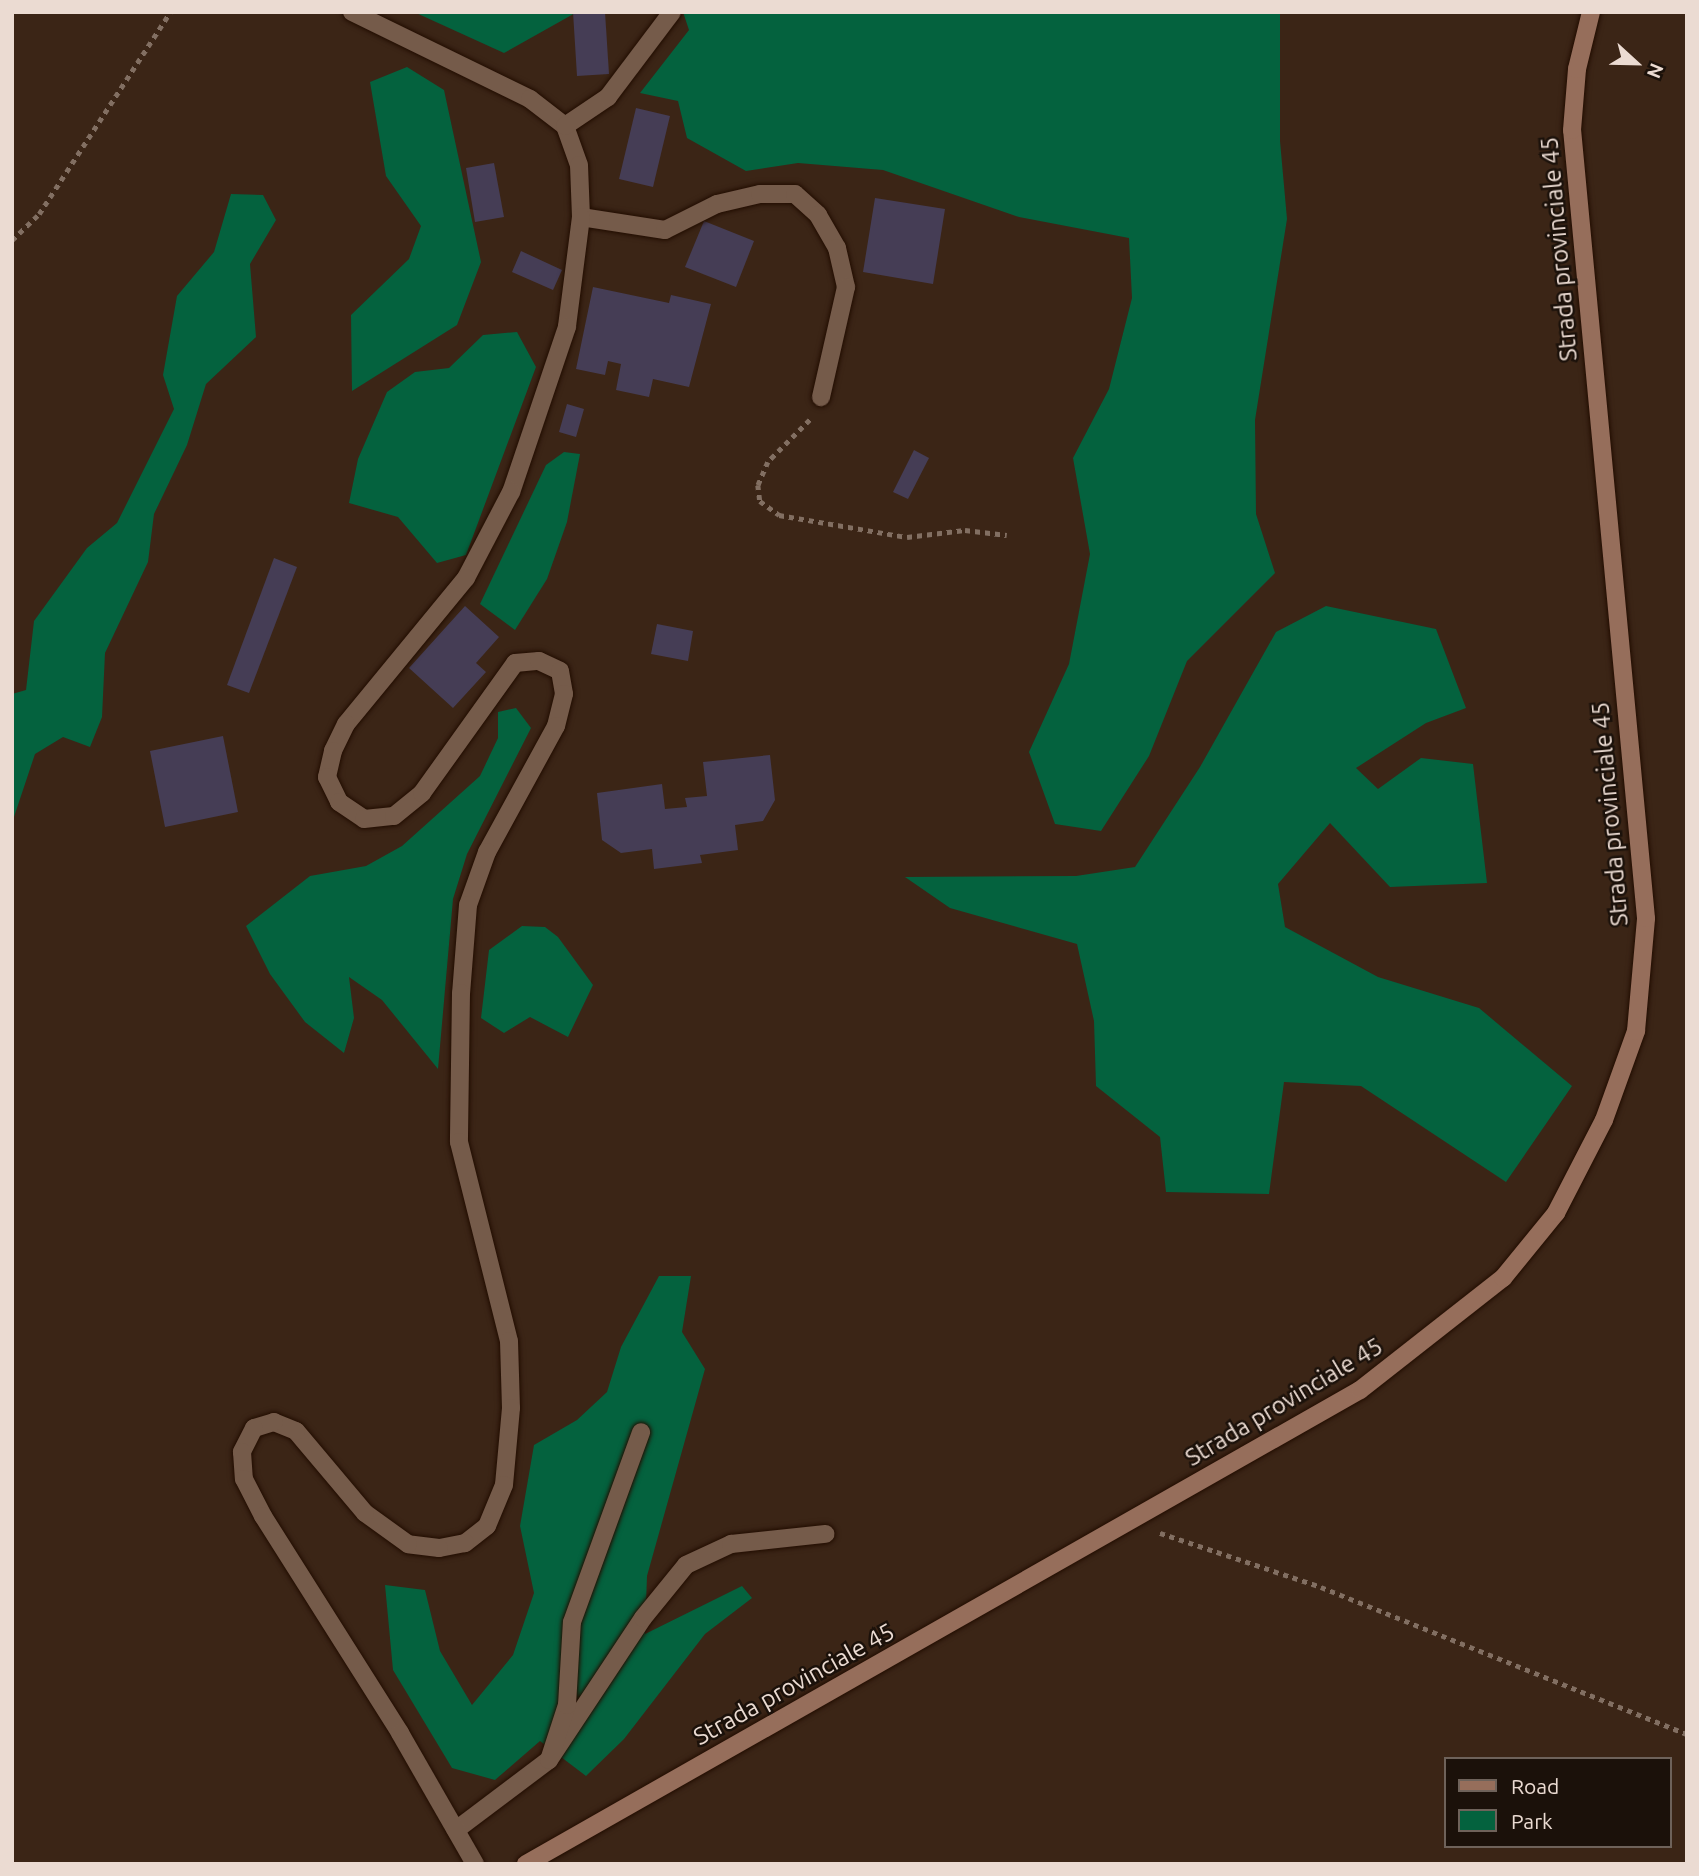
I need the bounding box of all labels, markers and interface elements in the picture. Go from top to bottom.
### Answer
north arrow [1601,28,1671,98]
text: N [1643,60,1668,82]
street label: Strada provinciale 45 [1535,136,1583,362]
street label: Strada provinciale 45 [1586,701,1634,927]
street label: Strada provinciale 45 [1180,1332,1388,1472]
street label: Strada provinciale 45 [689,1617,899,1751]
legend [1444,1757,1671,1848]
text: Road [1511,1774,1559,1798]
text: Park [1511,1809,1553,1833]

